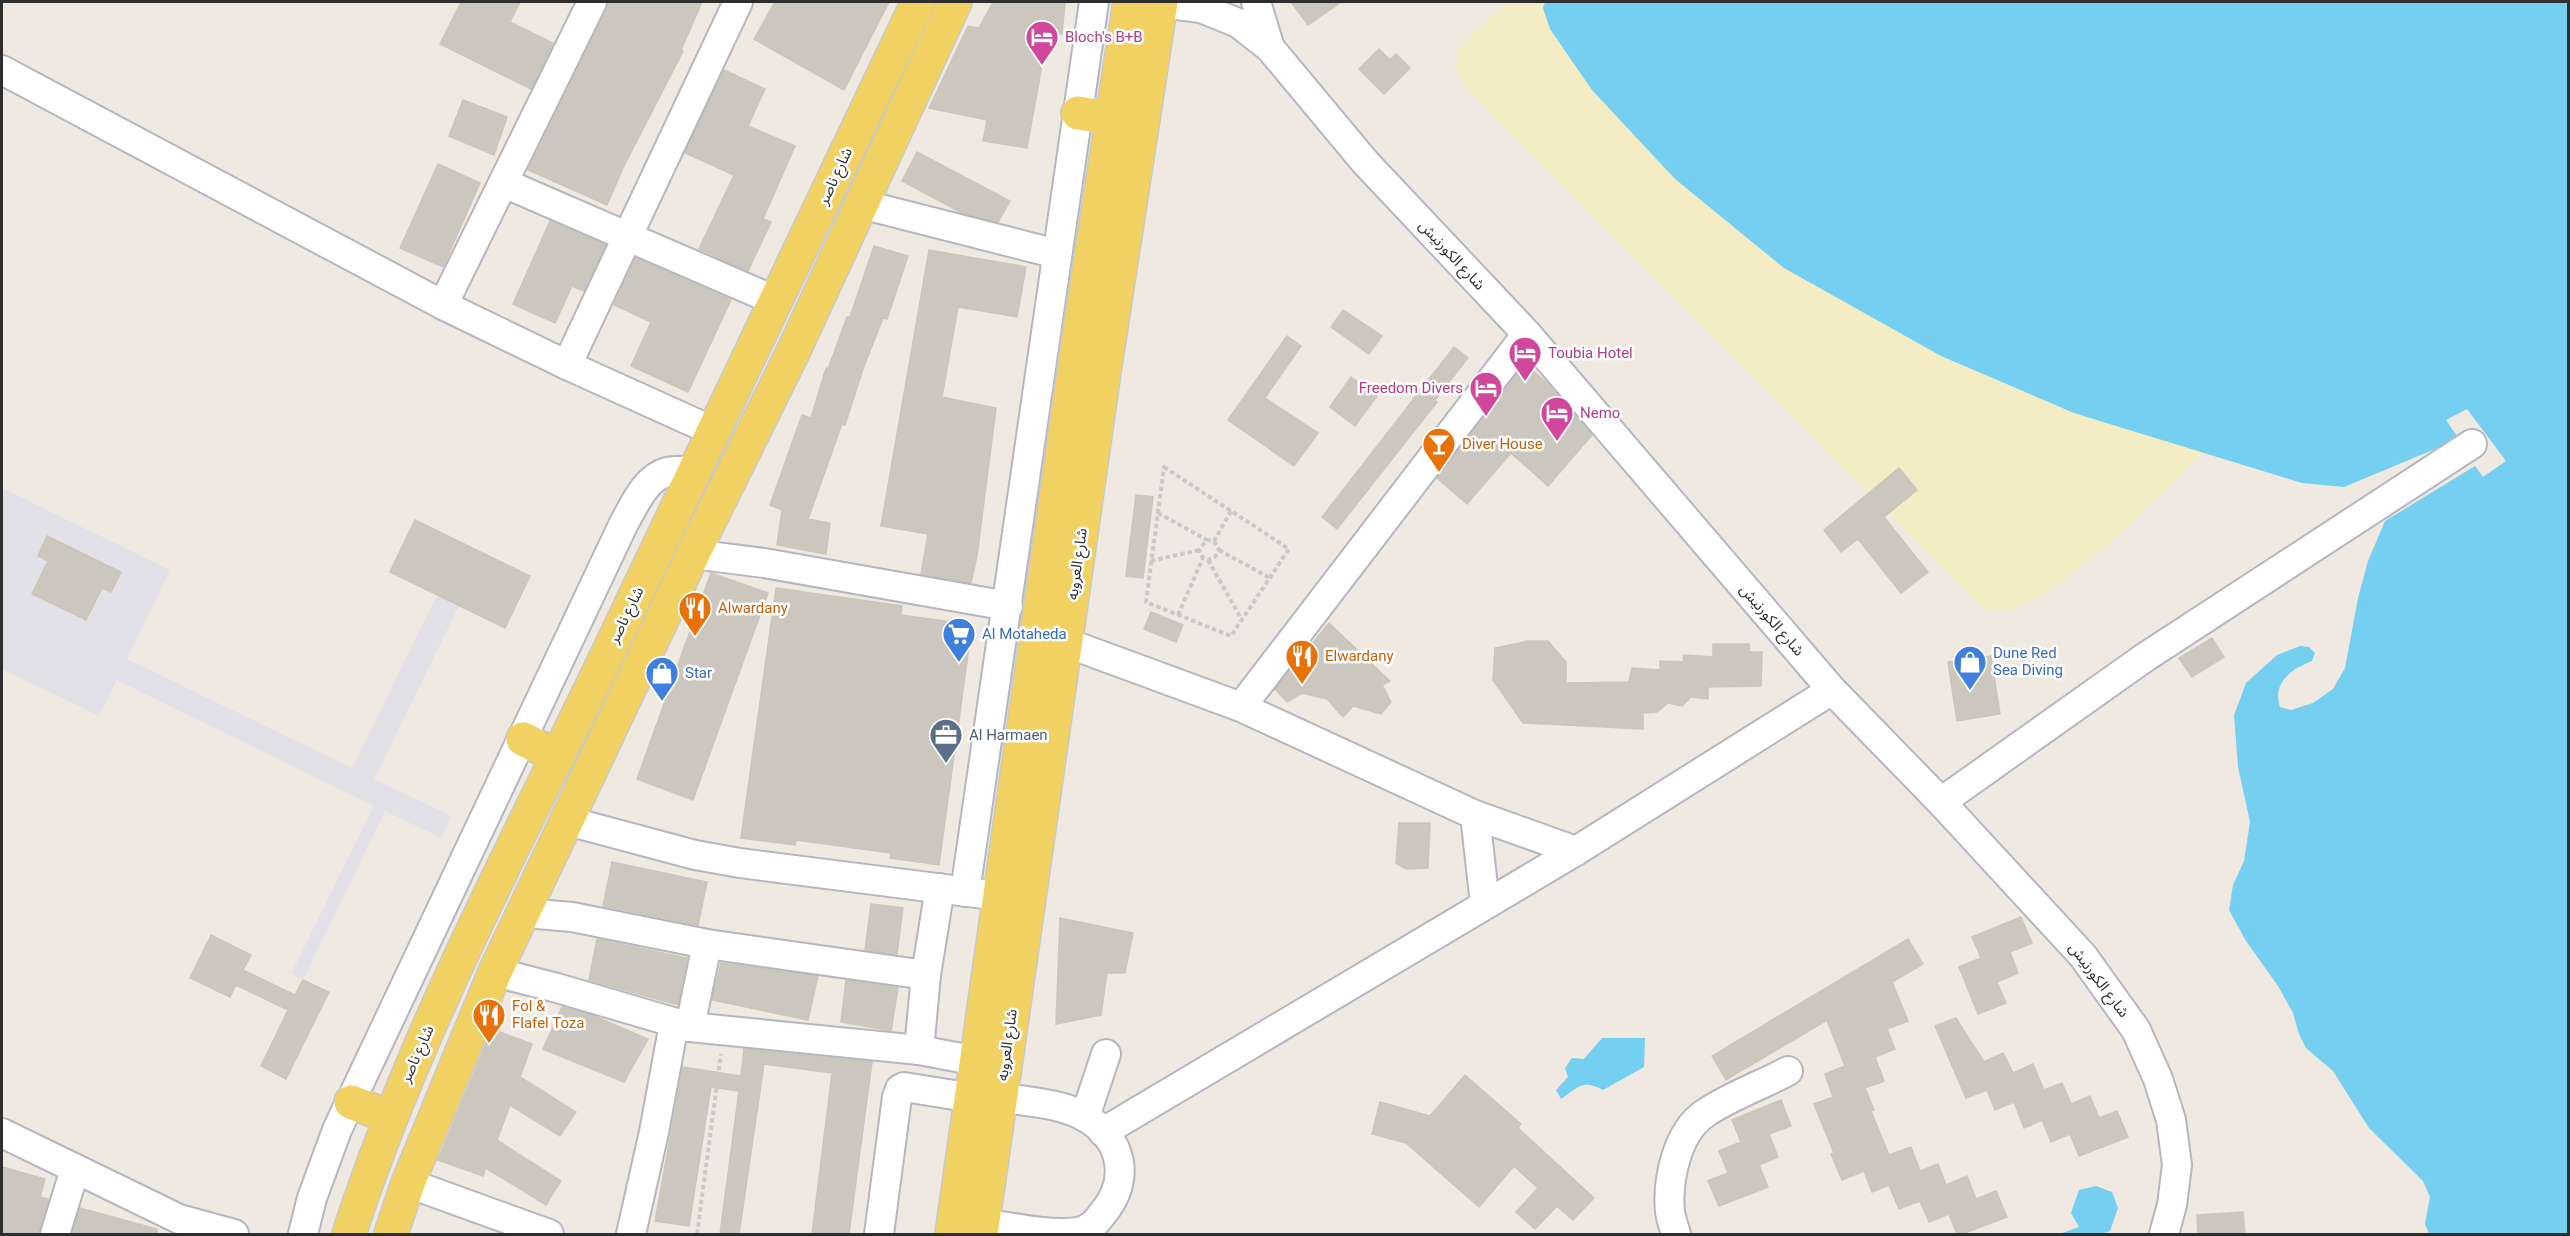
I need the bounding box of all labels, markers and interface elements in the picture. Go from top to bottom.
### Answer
hotel icon: Bloch's B+B [1024,19,1060,66]
place label: Bloch's B+B [1065,28,1143,46]
street label: شارع ناصر [814,144,859,210]
street label: شارع الكورنيش [1413,216,1489,296]
hotel icon: Toubia Hotel [1507,335,1543,382]
place label: Toubia Hotel [1548,344,1633,362]
hotel icon: Freedom Divers [1468,370,1504,417]
place label: Freedom Divers [1359,379,1463,397]
hotel icon: Nemo [1539,395,1575,442]
place label: Nemo [1580,404,1620,422]
bar icon: Diver House [1421,426,1457,473]
place label: Diver House [1462,435,1543,453]
street label: شارع العروبه [1063,527,1094,601]
street label: شارع الكورنيش [1734,581,1808,662]
street label: شارع ناصر [604,583,650,649]
restaurant icon: Alwardany [677,590,713,637]
place label: Alwardany [718,599,788,617]
supermarket icon: Al Motaheda [941,616,977,663]
place label: Al Motaheda [982,625,1067,643]
restaurant icon: Elwardany [1284,638,1320,685]
shop icon: Dune Red Sea Diving [1952,644,1988,691]
place label: Dune Red Sea Diving [1993,644,2063,679]
place label: Elwardany [1325,647,1394,665]
shop icon: Star [644,655,680,702]
place label: Star [685,664,712,682]
office icon: Al Harmaen [928,717,964,764]
place label: Al Harmaen [969,726,1048,744]
street label: شارع الكورنيش [2063,939,2133,1023]
restaurant icon: Fol & Flafel Toza [471,997,507,1044]
place label: Fol & Flafel Toza [512,997,584,1032]
street label: شارع العروبه [993,1008,1024,1082]
street label: شارع ناصر [396,1022,440,1088]

